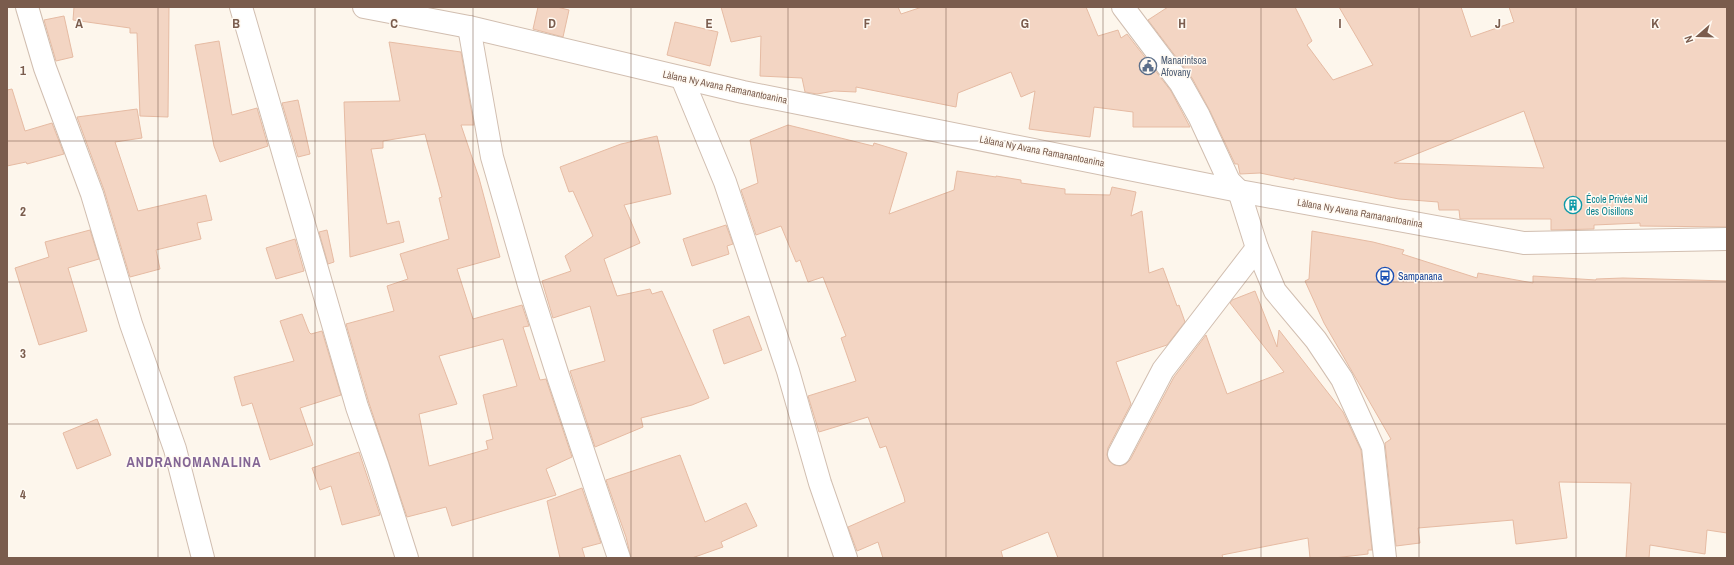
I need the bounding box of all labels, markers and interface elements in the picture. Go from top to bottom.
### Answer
text: A [75,15,83,32]
text: B [232,15,240,32]
text: C [390,15,398,32]
text: D [548,15,556,32]
text: E [705,15,713,32]
text: F [864,15,871,32]
text: G [1021,15,1029,32]
text: H [1178,15,1186,32]
text: I [1339,15,1342,32]
text: J [1495,15,1501,32]
text: K [1651,15,1659,32]
north arrow [1678,16,1718,56]
text: N [1681,34,1696,45]
place label: Manarintsoa Afovany [1160,54,1207,79]
public building icon: Manarintsoa Afovany [1138,56,1158,76]
text: 1 [20,62,26,79]
street label: Làlana Ny Avana Ramanantoanina [662,67,789,107]
street label: Làlana Ny Avana Ramanantoanina [978,132,1106,170]
place label: École Privée Nid des Oisillons [1586,193,1648,218]
building icon: École Privée Nid des Oisillons [1563,195,1583,215]
street label: Làlana Ny Avana Ramanantoanina [1296,196,1424,231]
text: 2 [20,203,26,220]
bus stop icon: Sampanana [1375,266,1395,286]
place label: Sampanana [1398,270,1443,283]
text: 3 [20,345,26,362]
district label: ANDRANOMANALINA [127,453,261,471]
text: 4 [20,486,26,503]

